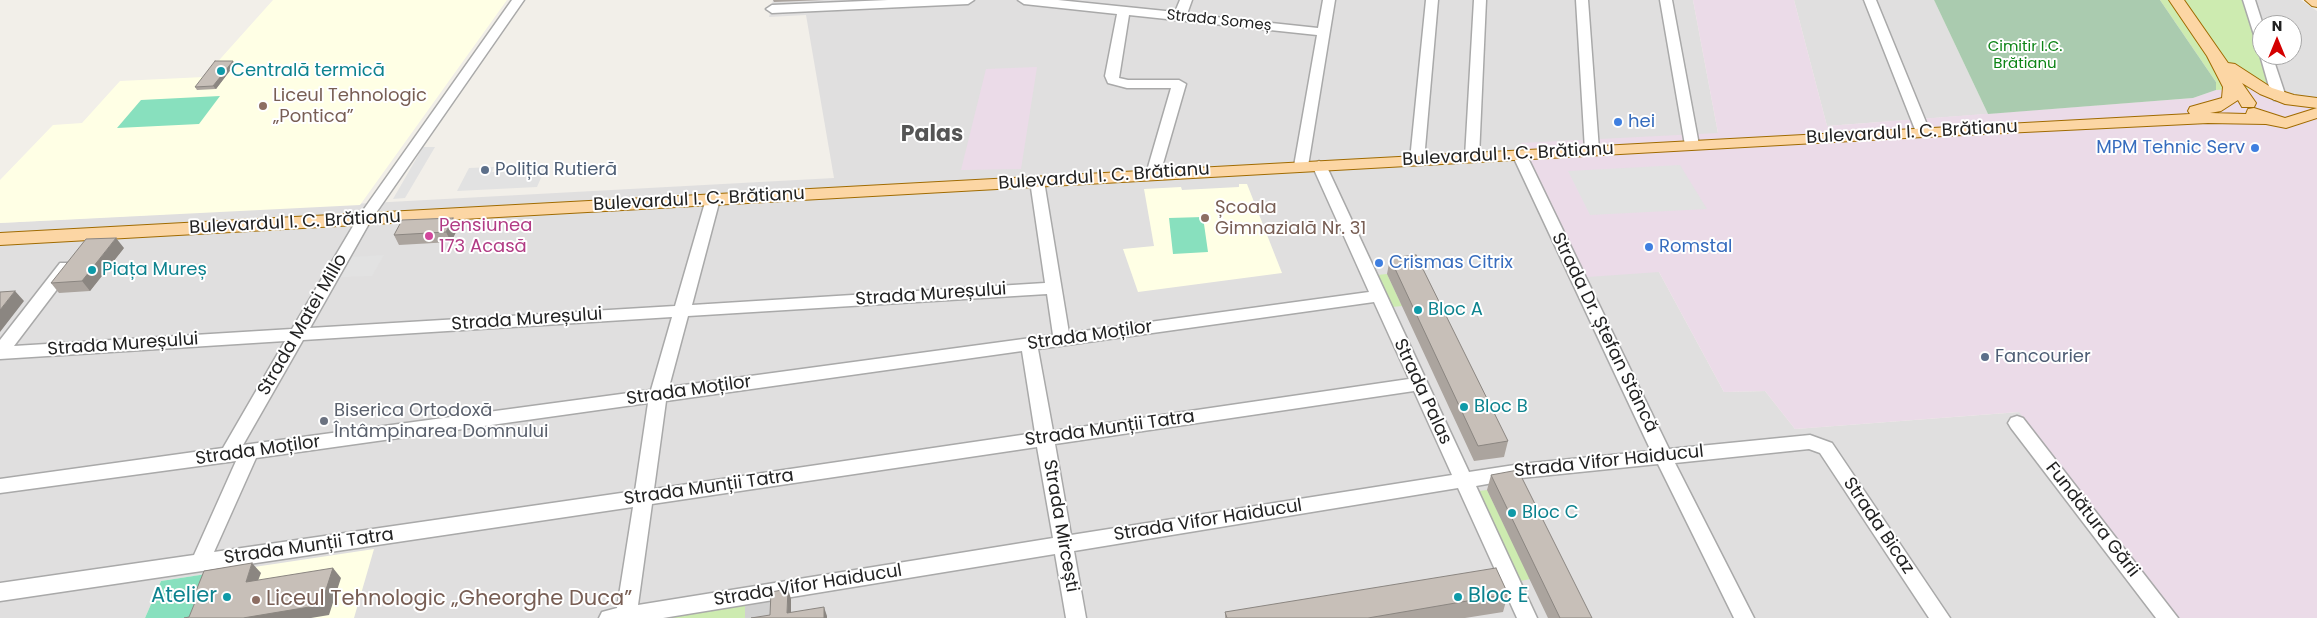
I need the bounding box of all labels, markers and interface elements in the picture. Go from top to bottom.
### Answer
street label: Strada Someș [1166,7,1272,35]
north arrow [2252,15,2302,65]
text: N [2272,16,2282,36]
park label: Cimitir I.C. Brătianu [1988,38,2062,73]
place label: Centrală termică [231,60,385,82]
marker: Centrală termică [215,65,227,77]
place label: Liceul Tehnologic „Pontica” [273,85,427,128]
marker: Liceul Tehnologic „Pontica” [257,100,269,112]
place label: hei [1628,111,1655,133]
marker: hei [1612,116,1624,128]
street label: Bulevardul I. C. Brătianu [1806,117,2018,149]
district label: Palas [901,122,963,148]
place label: MPM Tehnic Serv [2096,137,2245,159]
street label: Bulevardul I. C. Brătianu [1402,139,1614,171]
marker: MPM Tehnic Serv [2249,142,2261,154]
place label: Poliția Rutieră [495,159,617,181]
street label: Bulevardul I. C. Brătianu [998,159,1210,195]
marker: Poliția Rutieră [479,164,491,176]
street label: Bulevardul I. C. Brătianu [593,184,805,216]
place label: Școala Gimnazială Nr. 31 [1215,197,1366,240]
street label: Bulevardul I. C. Brătianu [189,207,401,239]
marker: Școala Gimnazială Nr. 31 [1199,212,1211,224]
place label: Pensiunea 173 Acasă [439,215,532,258]
marker: Pensiunea 173 Acasă [423,230,435,242]
street label: Strada Dr. Ștefan Stâncă [1546,230,1662,436]
place label: Romstal [1659,236,1733,258]
marker: Romstal [1643,241,1655,253]
street label: Strada Matei Millo [254,250,352,400]
place label: Crismas Citrix [1389,252,1513,274]
marker: Crismas Citrix [1373,257,1385,269]
place label: Piața Mureș [102,259,207,281]
marker: Piața Mureș [86,264,98,276]
street label: Strada Mureșului [855,279,1007,311]
place label: Bloc A [1428,299,1483,321]
street label: Strada Mureșului [451,304,603,336]
marker: Bloc A [1412,304,1424,316]
street label: Strada Moților [1026,317,1154,355]
street label: Strada Mureșului [47,329,199,361]
street label: Strada Palas [1388,336,1456,448]
place label: Fancourier [1995,346,2091,368]
marker: Fancourier [1979,351,1991,363]
street label: Strada Moților [625,372,753,410]
place label: Bloc B [1474,396,1528,418]
place label: Biserica Ortodoxă Întâmpinarea Domnului [334,400,549,442]
marker: Bloc B [1458,401,1470,413]
street label: Strada Munții Tatra [1024,406,1196,452]
marker: Biserica Ortodoxă Întâmpinarea Domnului [318,415,330,427]
street label: Strada Moților [194,432,322,470]
street label: Strada Vifor Haiducul [1513,441,1705,483]
street label: Strada Mircești [1038,458,1082,594]
street label: Fundătura Gării [2040,458,2144,582]
street label: Strada Munții Tatra [623,465,795,511]
street label: Strada Bicaz [1838,474,1918,578]
street label: Strada Vifor Haiducul [1112,495,1304,547]
place label: Bloc C [1522,502,1579,524]
marker: Bloc C [1506,507,1518,519]
street label: Strada Munții Tatra [223,524,395,570]
street label: Strada Vifor Haiducul [712,560,904,612]
place label: Atelier [151,584,217,610]
place label: Bloc E [1468,584,1529,610]
place label: Liceul Tehnologic „Gheorghe Duca” [266,587,632,613]
marker: Atelier [221,591,233,603]
marker: Bloc E [1452,591,1464,603]
marker: Liceul Tehnologic „Gheorghe Duca” [250,594,262,606]

